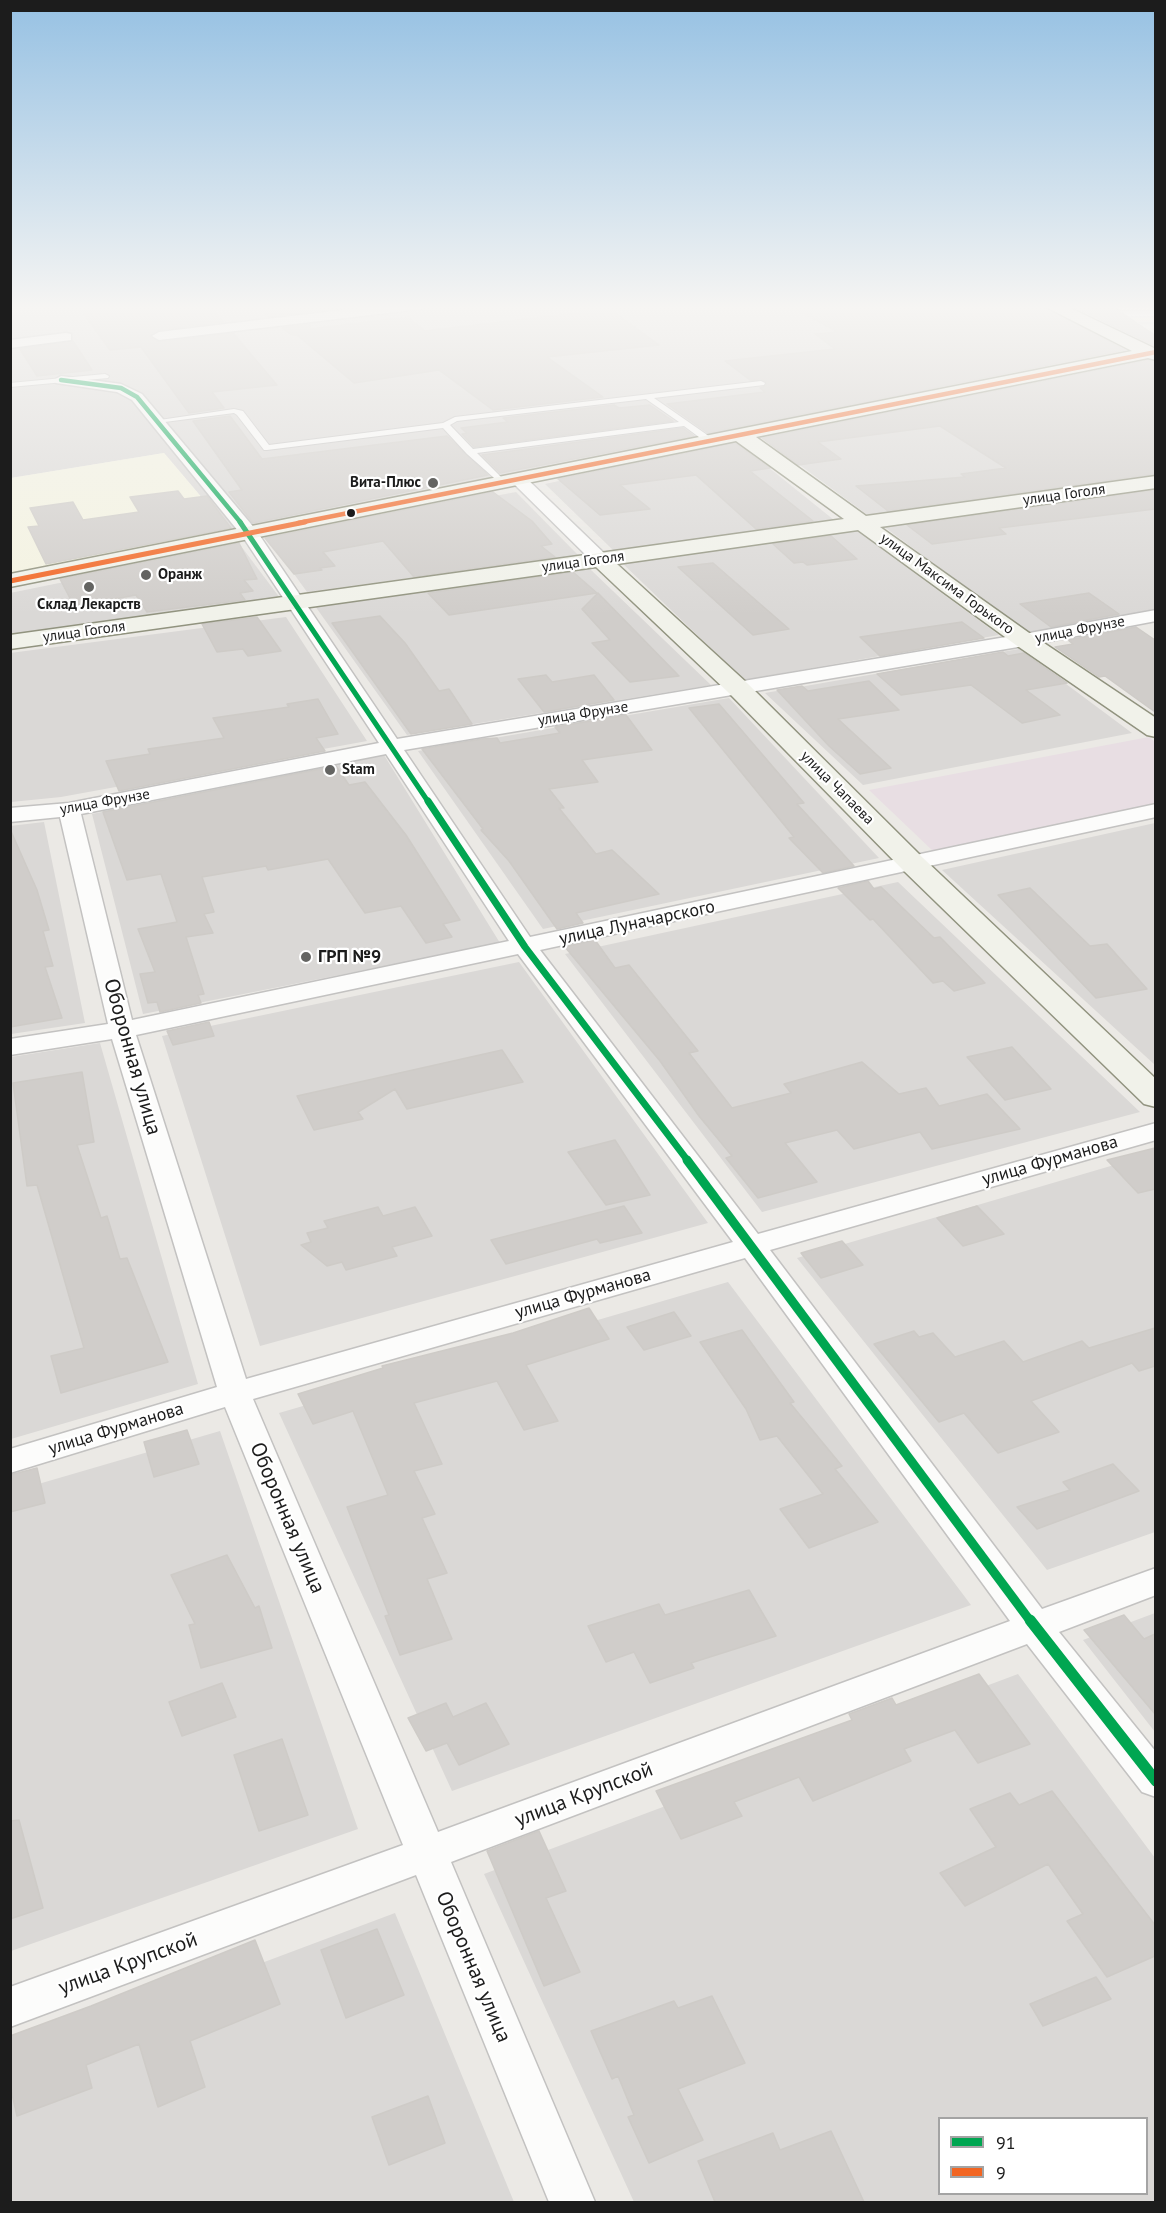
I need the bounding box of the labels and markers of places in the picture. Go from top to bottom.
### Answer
place label: Вита-Плюс [350,474,421,492]
marker: Вита-Плюс [426,476,440,490]
unlabelled marker [345,507,357,519]
place label: Оранж [158,566,202,584]
marker: Оранж [139,568,153,582]
marker: Склад Лекарств [82,580,96,594]
place label: Склад Лекарств [37,596,141,614]
place label: Stam [342,761,375,779]
marker: Stam [323,763,337,777]
place label: ГРП №9 [318,946,381,968]
marker: ГРП №9 [299,950,313,964]

